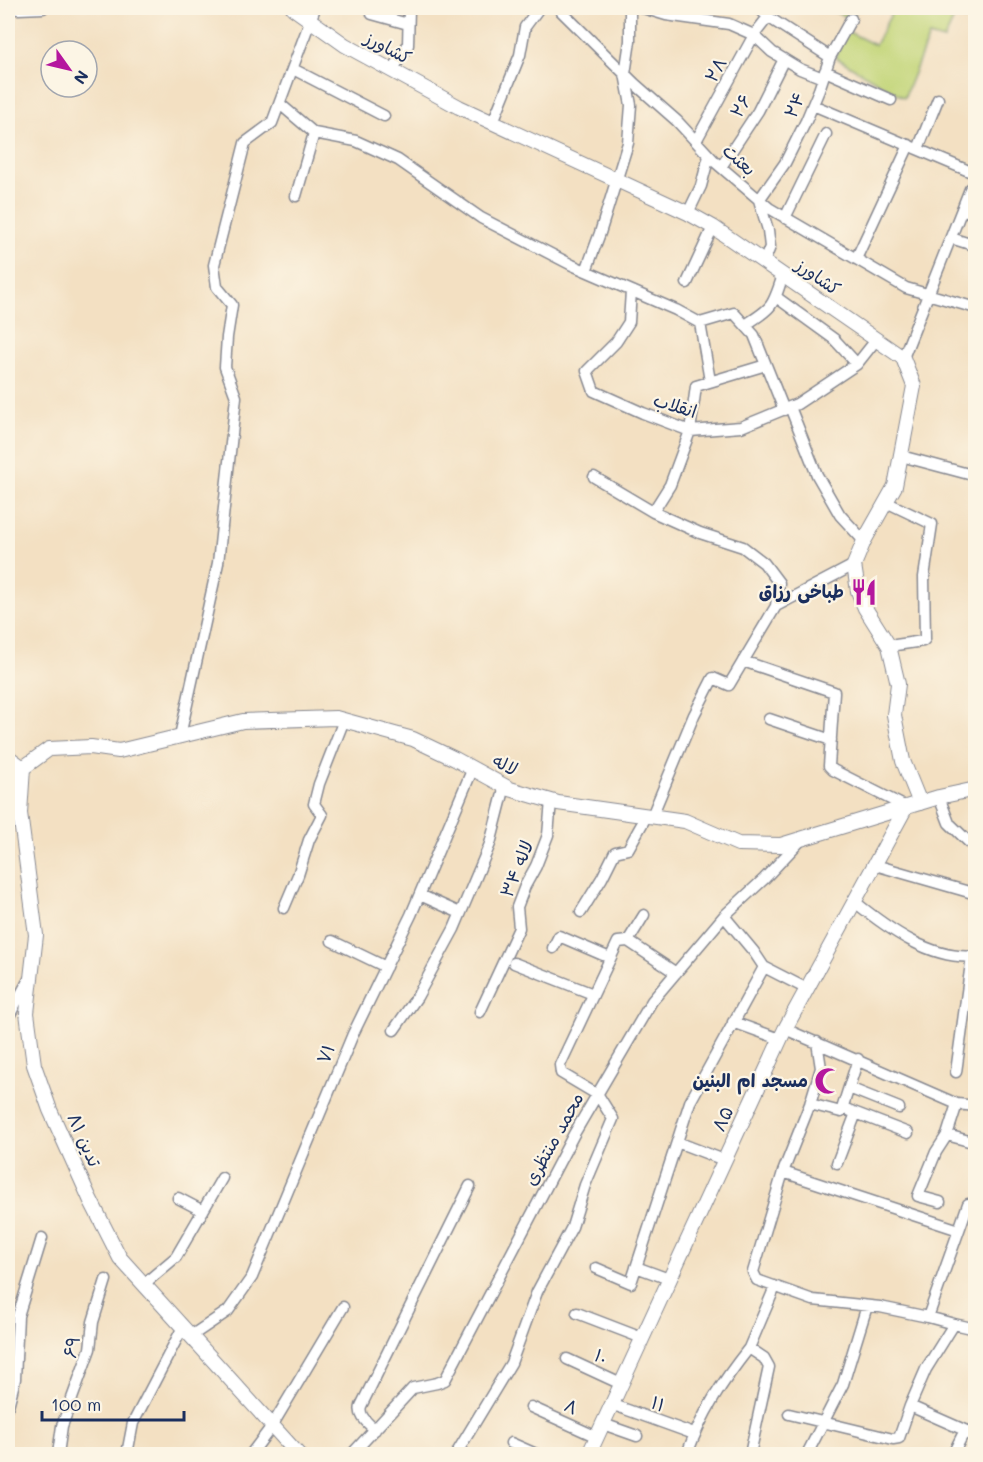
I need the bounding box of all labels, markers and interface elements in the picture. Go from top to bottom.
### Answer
street label: کشاورز [359,24,416,69]
north arrow [39,39,99,99]
street label: ۲۸ [699,53,732,86]
text: N [70,67,94,89]
street label: ۲۴ [778,88,810,121]
street label: ۲۶ [724,89,756,122]
street label: بعثت [718,138,762,181]
street label: کشاورز [790,251,846,300]
street label: انقلاب [651,387,700,423]
restaurant icon: طباخی رزاق [849,577,879,607]
place label: طباخی رزاق [759,579,844,604]
street label: لاله [489,748,522,781]
street label: لاله ۳۴ [494,837,538,901]
street label: ۷۱ [310,1040,340,1067]
mosque icon: مسجد ام البنین [813,1066,843,1096]
place label: مسجد ام البنین [692,1068,808,1095]
street label: محمد منتظری [518,1088,589,1189]
street label: ۸۵ [706,1102,738,1135]
street label: تدین ۸۱ [62,1109,108,1171]
street label: ۶۹ [57,1333,85,1360]
street label: ۱۰ [591,1343,612,1370]
scale bar [42,1384,184,1422]
street label: ۱۱ [648,1390,669,1417]
text: 100 m [51,1392,101,1416]
street label: ۸ [561,1393,582,1420]

